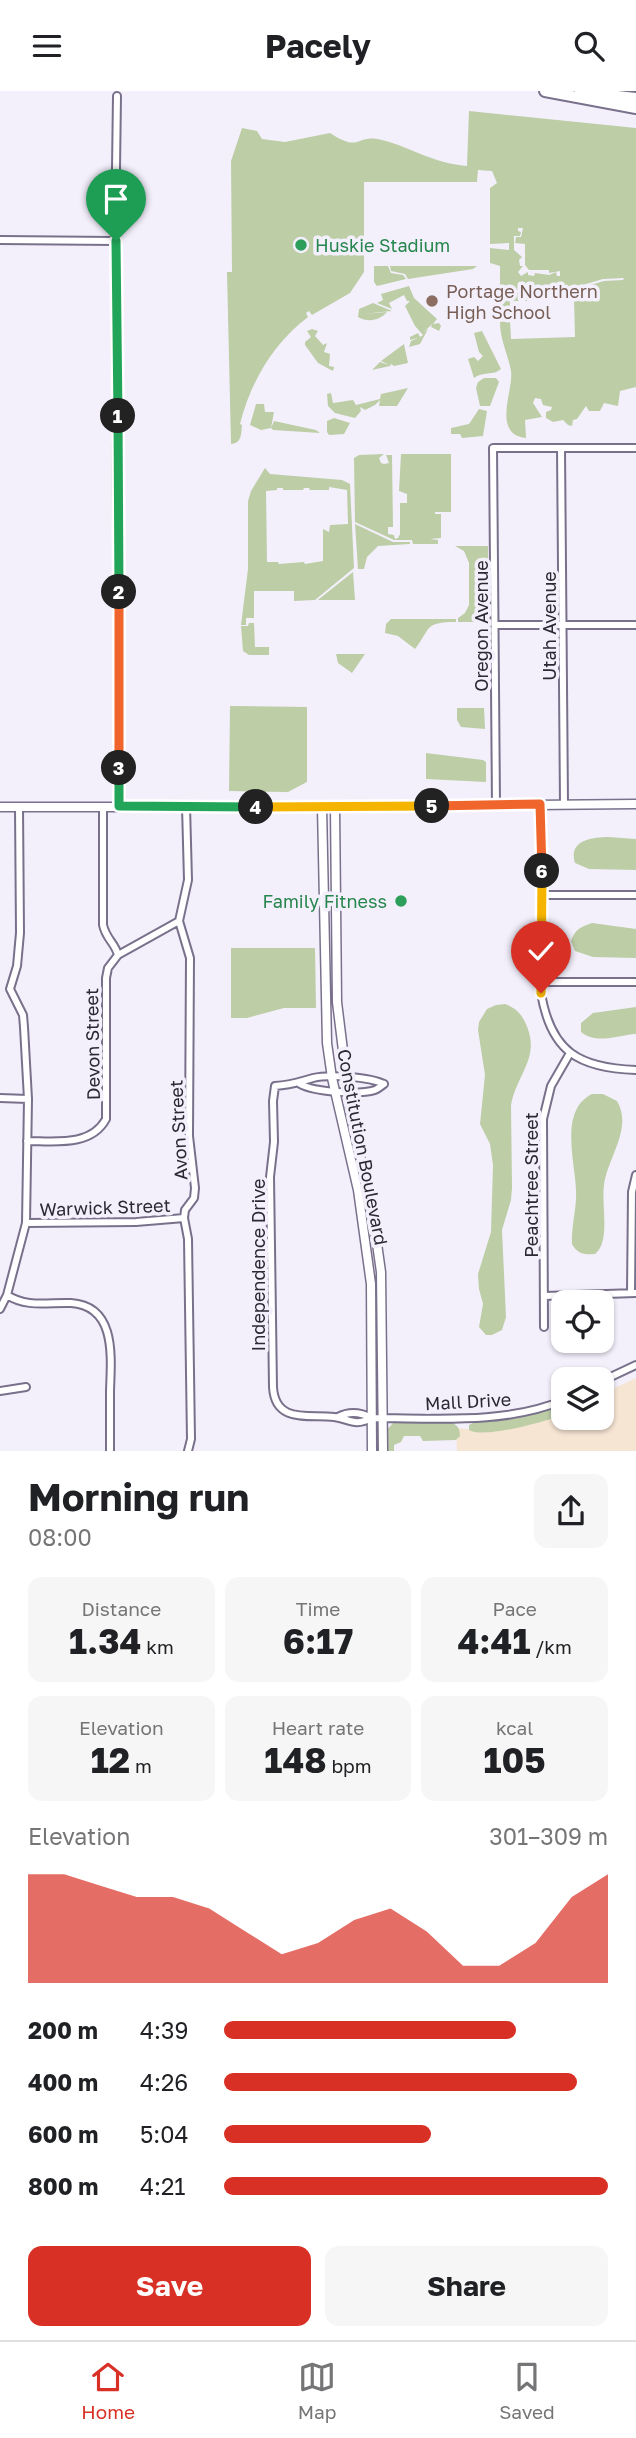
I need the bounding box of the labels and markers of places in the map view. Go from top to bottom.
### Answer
pin [86,169,146,241]
place label: Huskie Stadium [315,234,450,256]
marker: Huskie Stadium [293,237,309,253]
place label: Portage Northern High School [446,280,598,323]
marker: Portage Northern High School [424,293,440,309]
pin: 1 [100,399,136,433]
pin: 2 [102,575,136,609]
pin: 3 [102,751,136,785]
pin: 4 [238,789,274,825]
pin: 5 [414,789,450,823]
pin: 6 [524,853,560,889]
place label: Family Fitness [262,890,387,912]
marker: Family Fitness [393,893,409,909]
pin [511,921,571,993]

